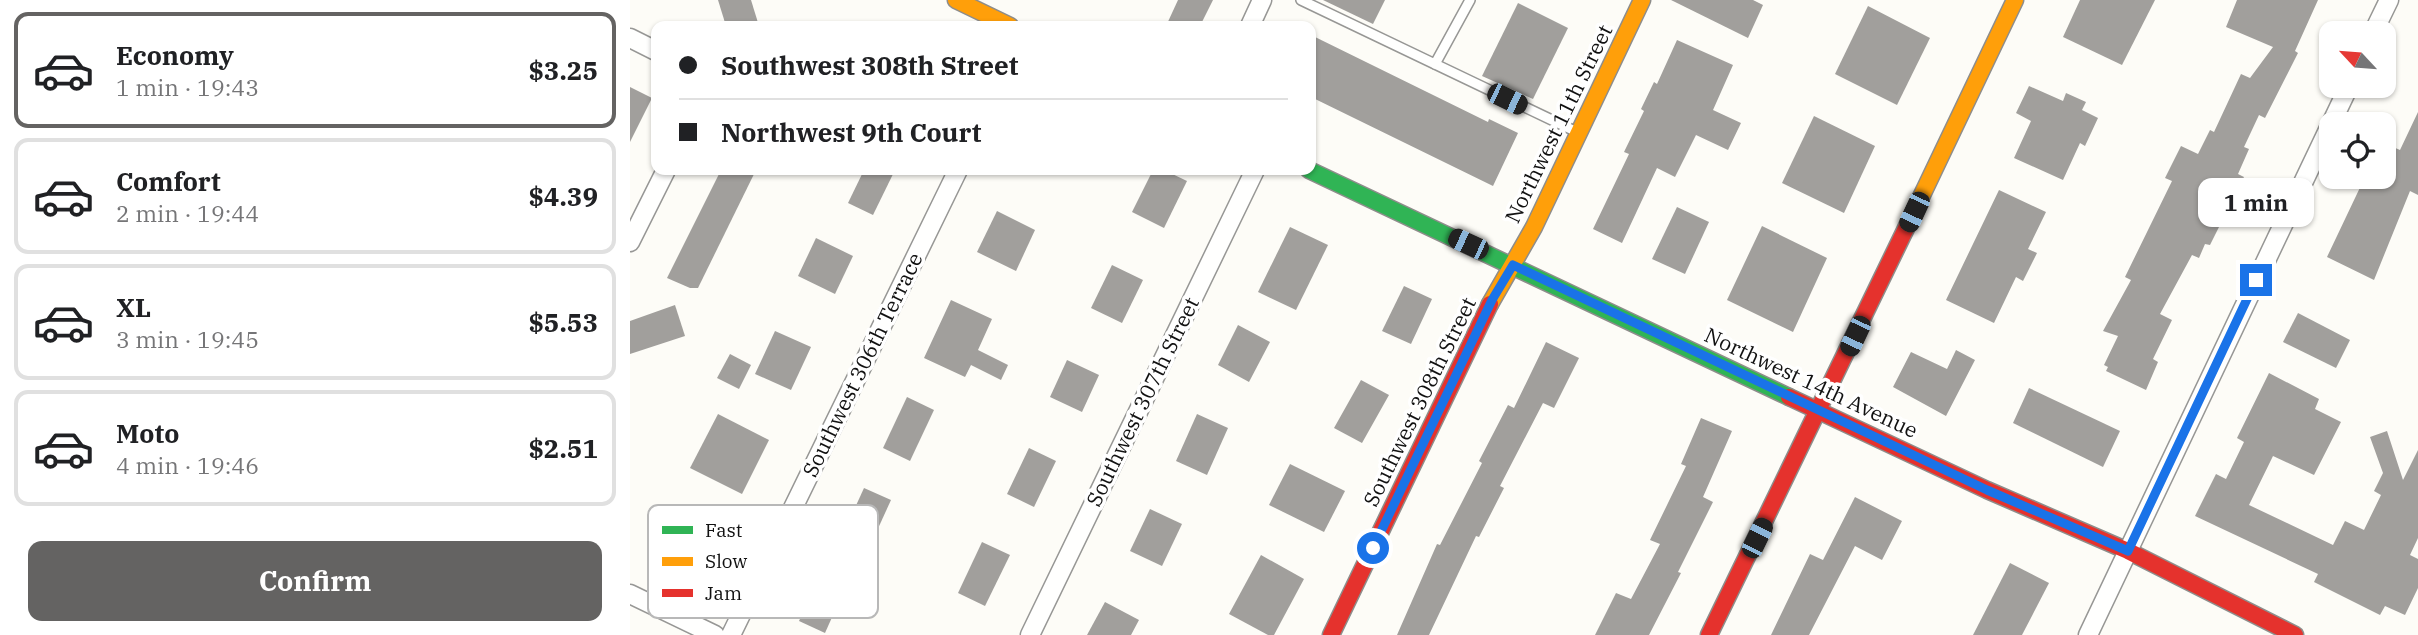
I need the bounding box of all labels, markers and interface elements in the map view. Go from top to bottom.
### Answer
street label: Northwest 11th Street [1498,20,1618,227]
north arrow [2319,21,2396,98]
map controls [2319,21,2396,189]
text: Economy [116,38,234,72]
icon: car [32,39,95,102]
text: Southwest 308th Street [721,48,1018,82]
text: $3.25 [528,53,598,87]
text: 1 min · 19:43 [116,72,259,102]
car [1484,80,1531,118]
button: locate [2319,112,2396,189]
text: Northwest 9th Court [721,115,981,149]
text: Comfort [116,164,221,198]
icon: car [32,165,95,228]
callout: 1 min [2198,178,2314,228]
text: $4.39 [528,179,598,213]
text: 1 min [2224,187,2288,217]
car [1896,189,1933,235]
text: 2 min · 19:44 [116,198,259,228]
car [1445,226,1492,262]
street label: Southwest 306th Terrace [795,248,929,481]
route end [2240,264,2272,296]
text: XL [116,290,151,324]
icon: car [32,291,95,354]
street label: Southwest 307th Street [1079,292,1205,511]
street label: Southwest 308th Street [1356,292,1482,511]
text: $5.53 [528,305,598,339]
car [1837,313,1874,359]
street label: Northwest 14th Avenue [1700,320,1923,444]
text: 3 min · 19:45 [116,324,259,354]
text: Moto [116,416,179,450]
icon: car [32,417,95,480]
text: $2.51 [528,431,598,465]
text: 4 min · 19:46 [116,450,259,480]
legend [648,505,878,618]
car [1739,515,1776,561]
text: Fast [705,518,743,542]
route start [1357,532,1389,564]
button: Confirm [28,541,602,621]
text: Slow [705,549,747,573]
text: Jam [705,581,742,605]

